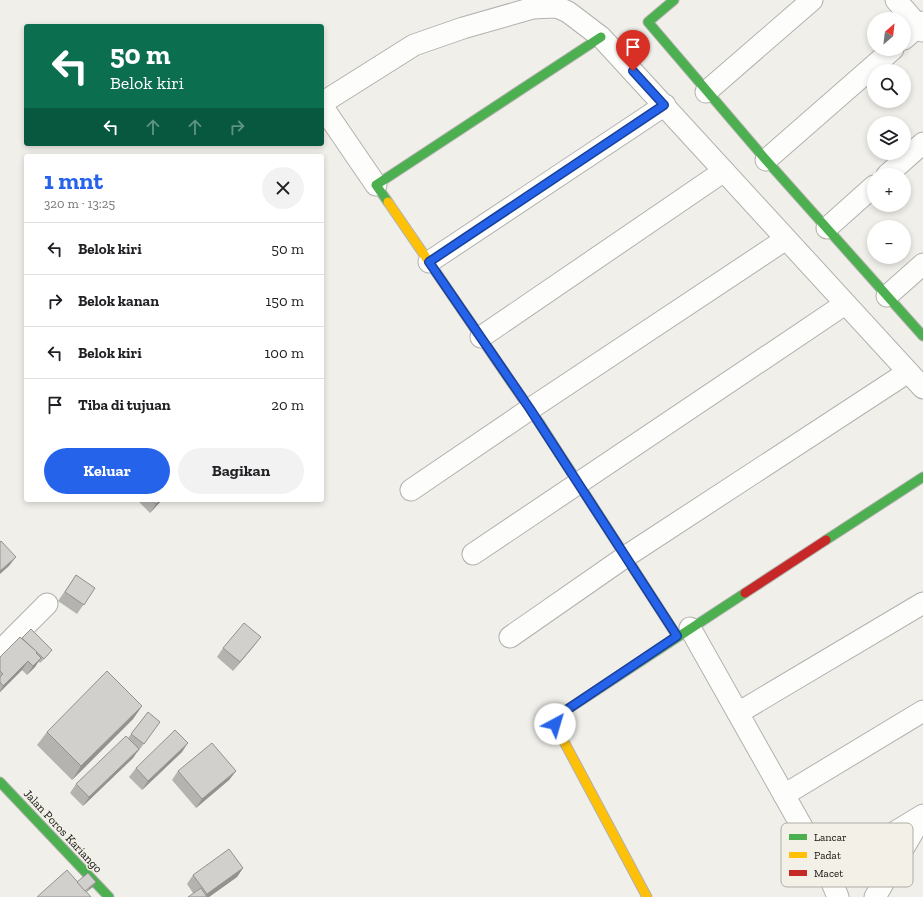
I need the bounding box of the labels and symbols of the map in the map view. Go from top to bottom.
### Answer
north arrow [867,12,911,56]
pin [616,30,650,71]
position arrow [534,703,576,745]
street label: Jalan Poros Kariango [21,786,105,876]
legend [781,823,913,887]
text: Lancar [814,831,847,844]
text: Padat [814,849,842,862]
text: Macet [814,867,844,880]

